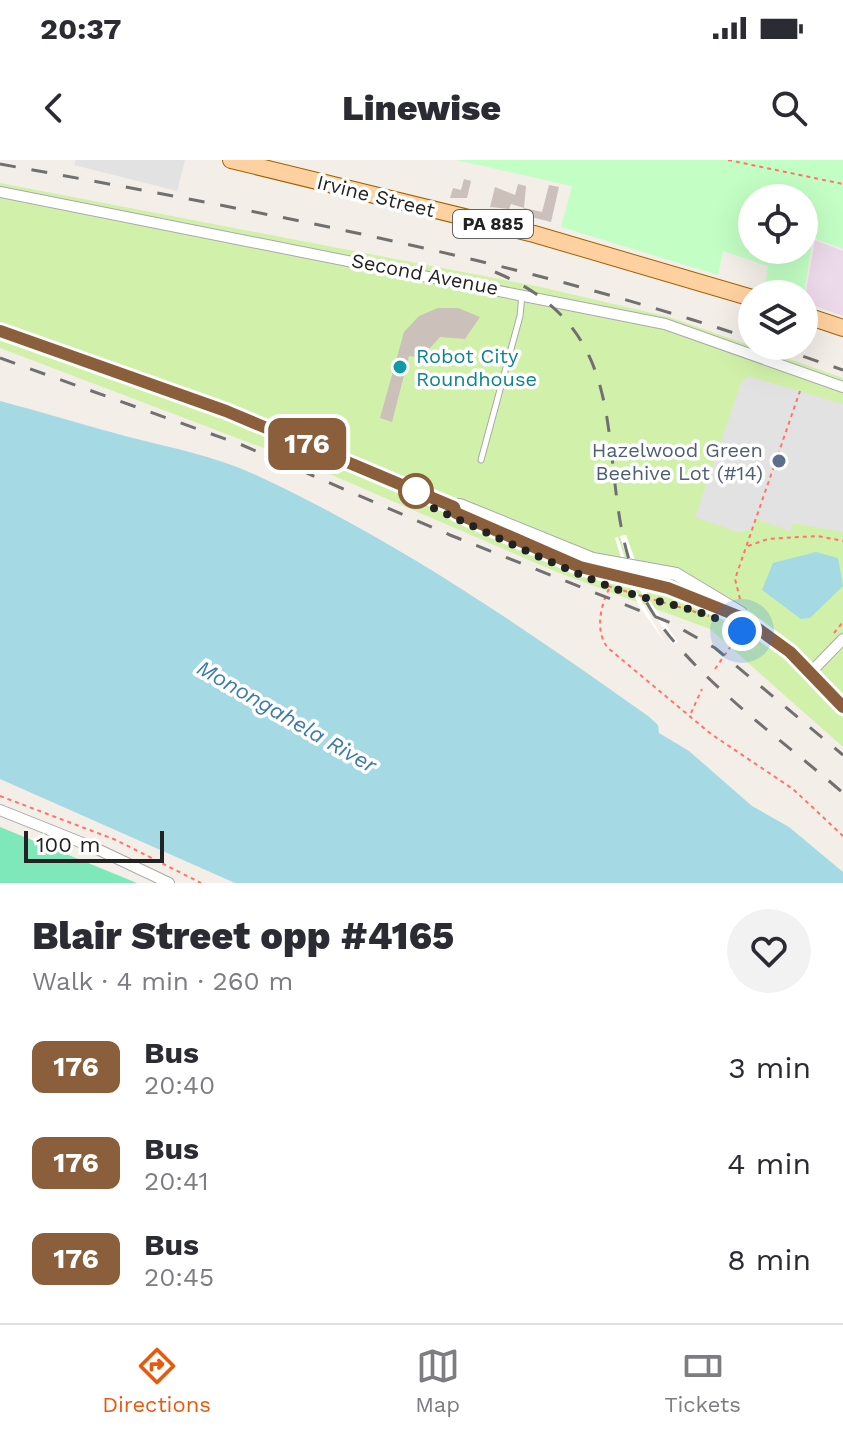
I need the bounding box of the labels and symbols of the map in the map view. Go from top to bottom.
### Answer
street label: Irvine Street [315,170,438,222]
road number: PA 885 [453,210,533,238]
street label: Second Avenue [349,248,501,300]
place label: Robot City Roundhouse [416,344,537,391]
marker: Robot City Roundhouse [391,358,409,376]
line badge: 176 [261,418,353,470]
place label: Hazelwood Green Beehive Lot (#14) [592,438,763,485]
marker: Hazelwood Green Beehive Lot (#14) [770,452,788,470]
unlabelled marker [399,474,433,508]
your location [722,611,762,651]
water label: Monongahela River [193,655,382,779]
scale bar [24,827,164,863]

